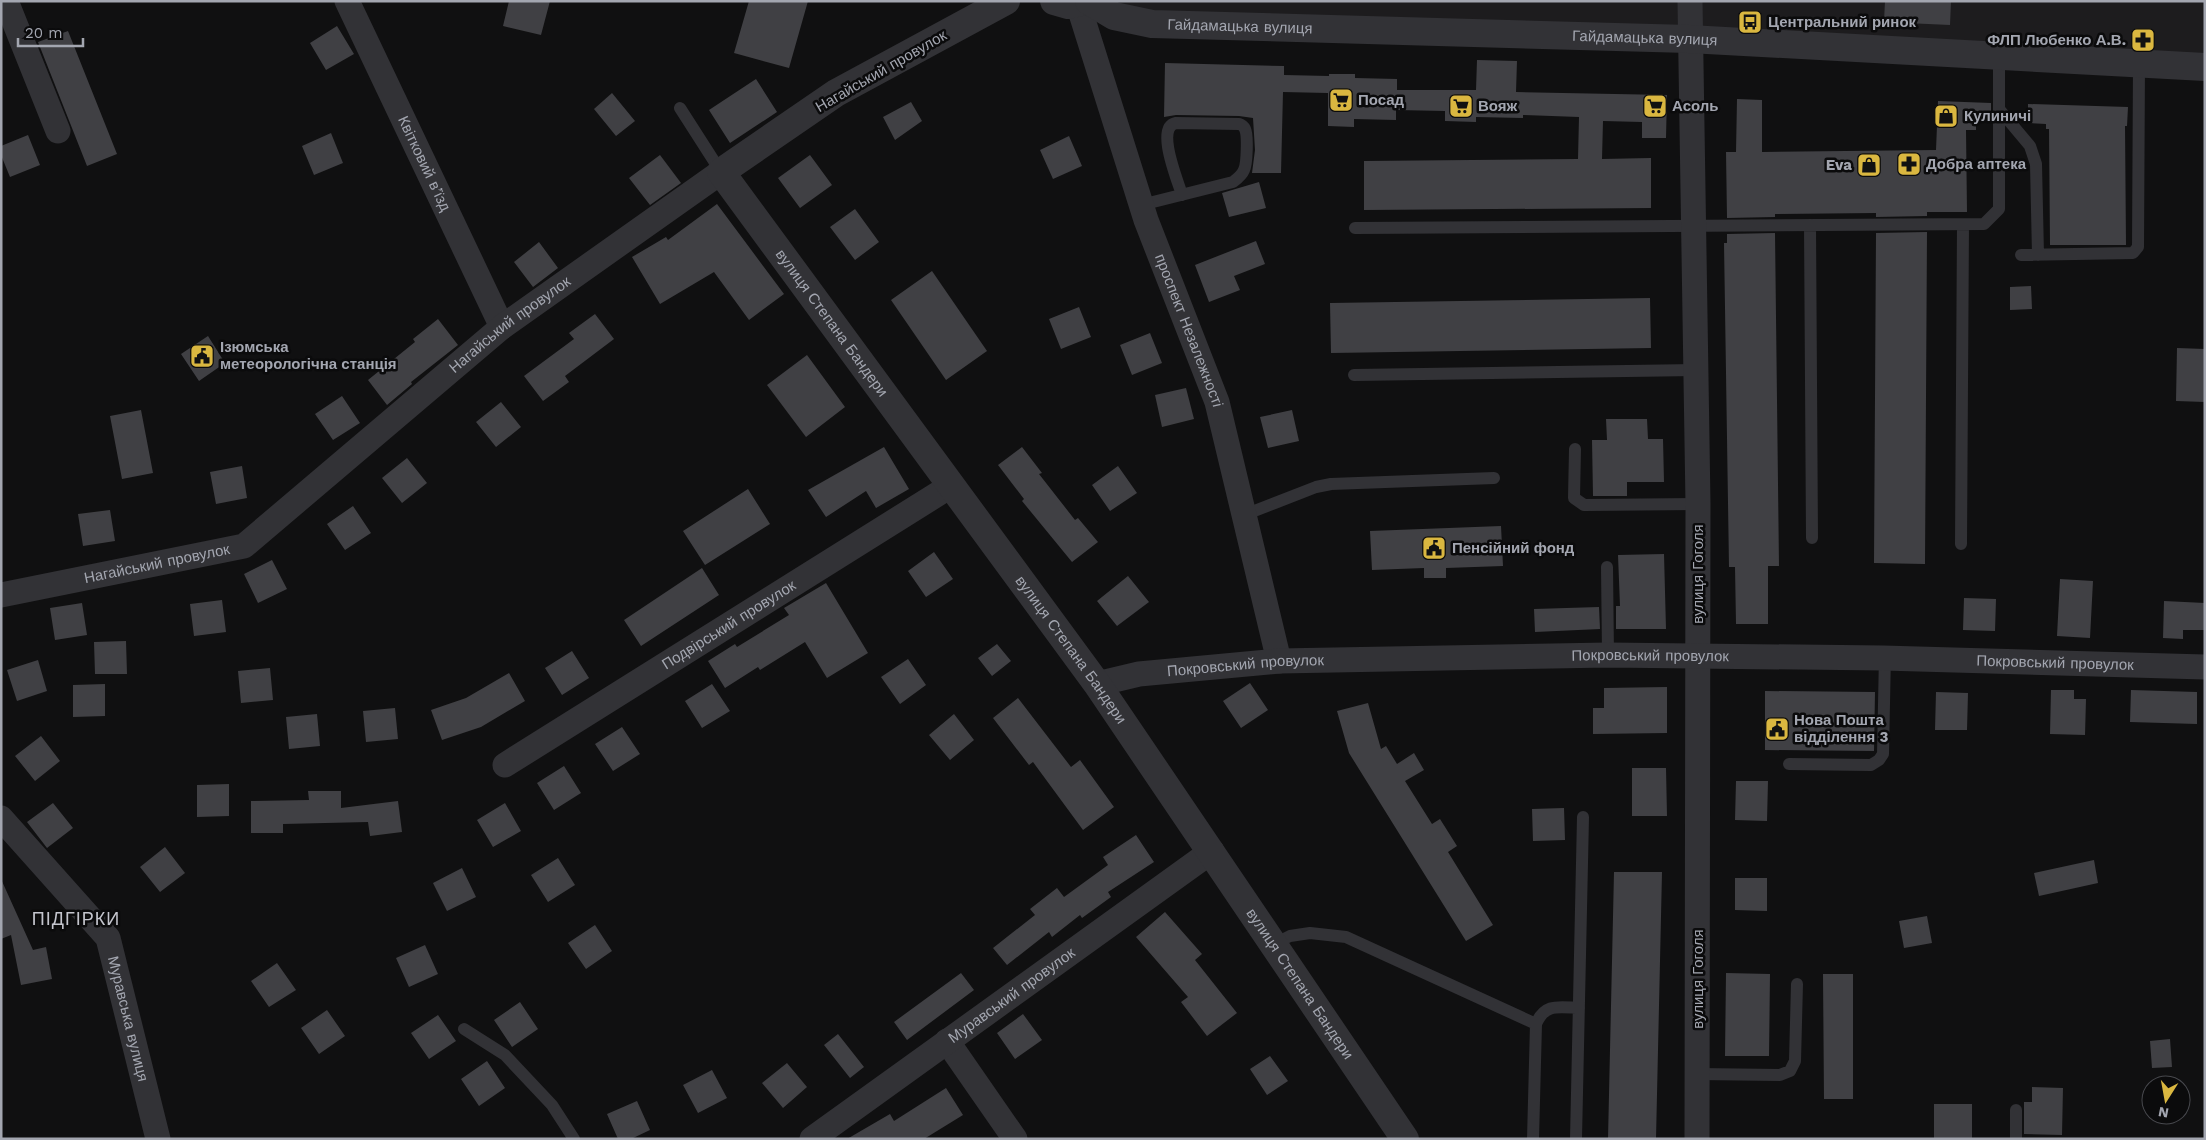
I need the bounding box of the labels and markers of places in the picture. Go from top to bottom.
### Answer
bus stop icon: Центральний ринок [1737,9,1763,35]
place label: Центральний ринок [1768,13,1917,31]
pharmacy icon: ФЛП Любенко А.В. [2130,27,2156,53]
place label: ФЛП Любенко А.В. [1987,31,2126,49]
supermarket icon: Посад [1328,87,1354,113]
place label: Посад [1358,91,1405,109]
supermarket icon: Вояж [1448,93,1474,119]
supermarket icon: Асоль [1642,93,1668,119]
place label: Вояж [1478,97,1518,115]
place label: Асоль [1672,97,1719,115]
shop icon: Кулиничі [1933,103,1959,129]
place label: Кулиничі [1964,107,2031,125]
pharmacy icon: Добра аптека [1896,151,1922,177]
shop icon: Eva [1856,152,1882,178]
place label: Добра аптека [1926,155,2027,173]
place label: Eva [1826,156,1852,174]
place label: Ізюмська метеорологічна станція [220,338,397,373]
public building icon: Ізюмська метеорологічна станція [189,343,215,369]
public building icon: Пенсійний фонд [1421,535,1447,561]
place label: Пенсійний фонд [1452,539,1575,557]
place label: Нова Пошта відділення 3 [1794,711,1888,746]
public building icon: Нова Пошта відділення 3 [1764,716,1790,742]

